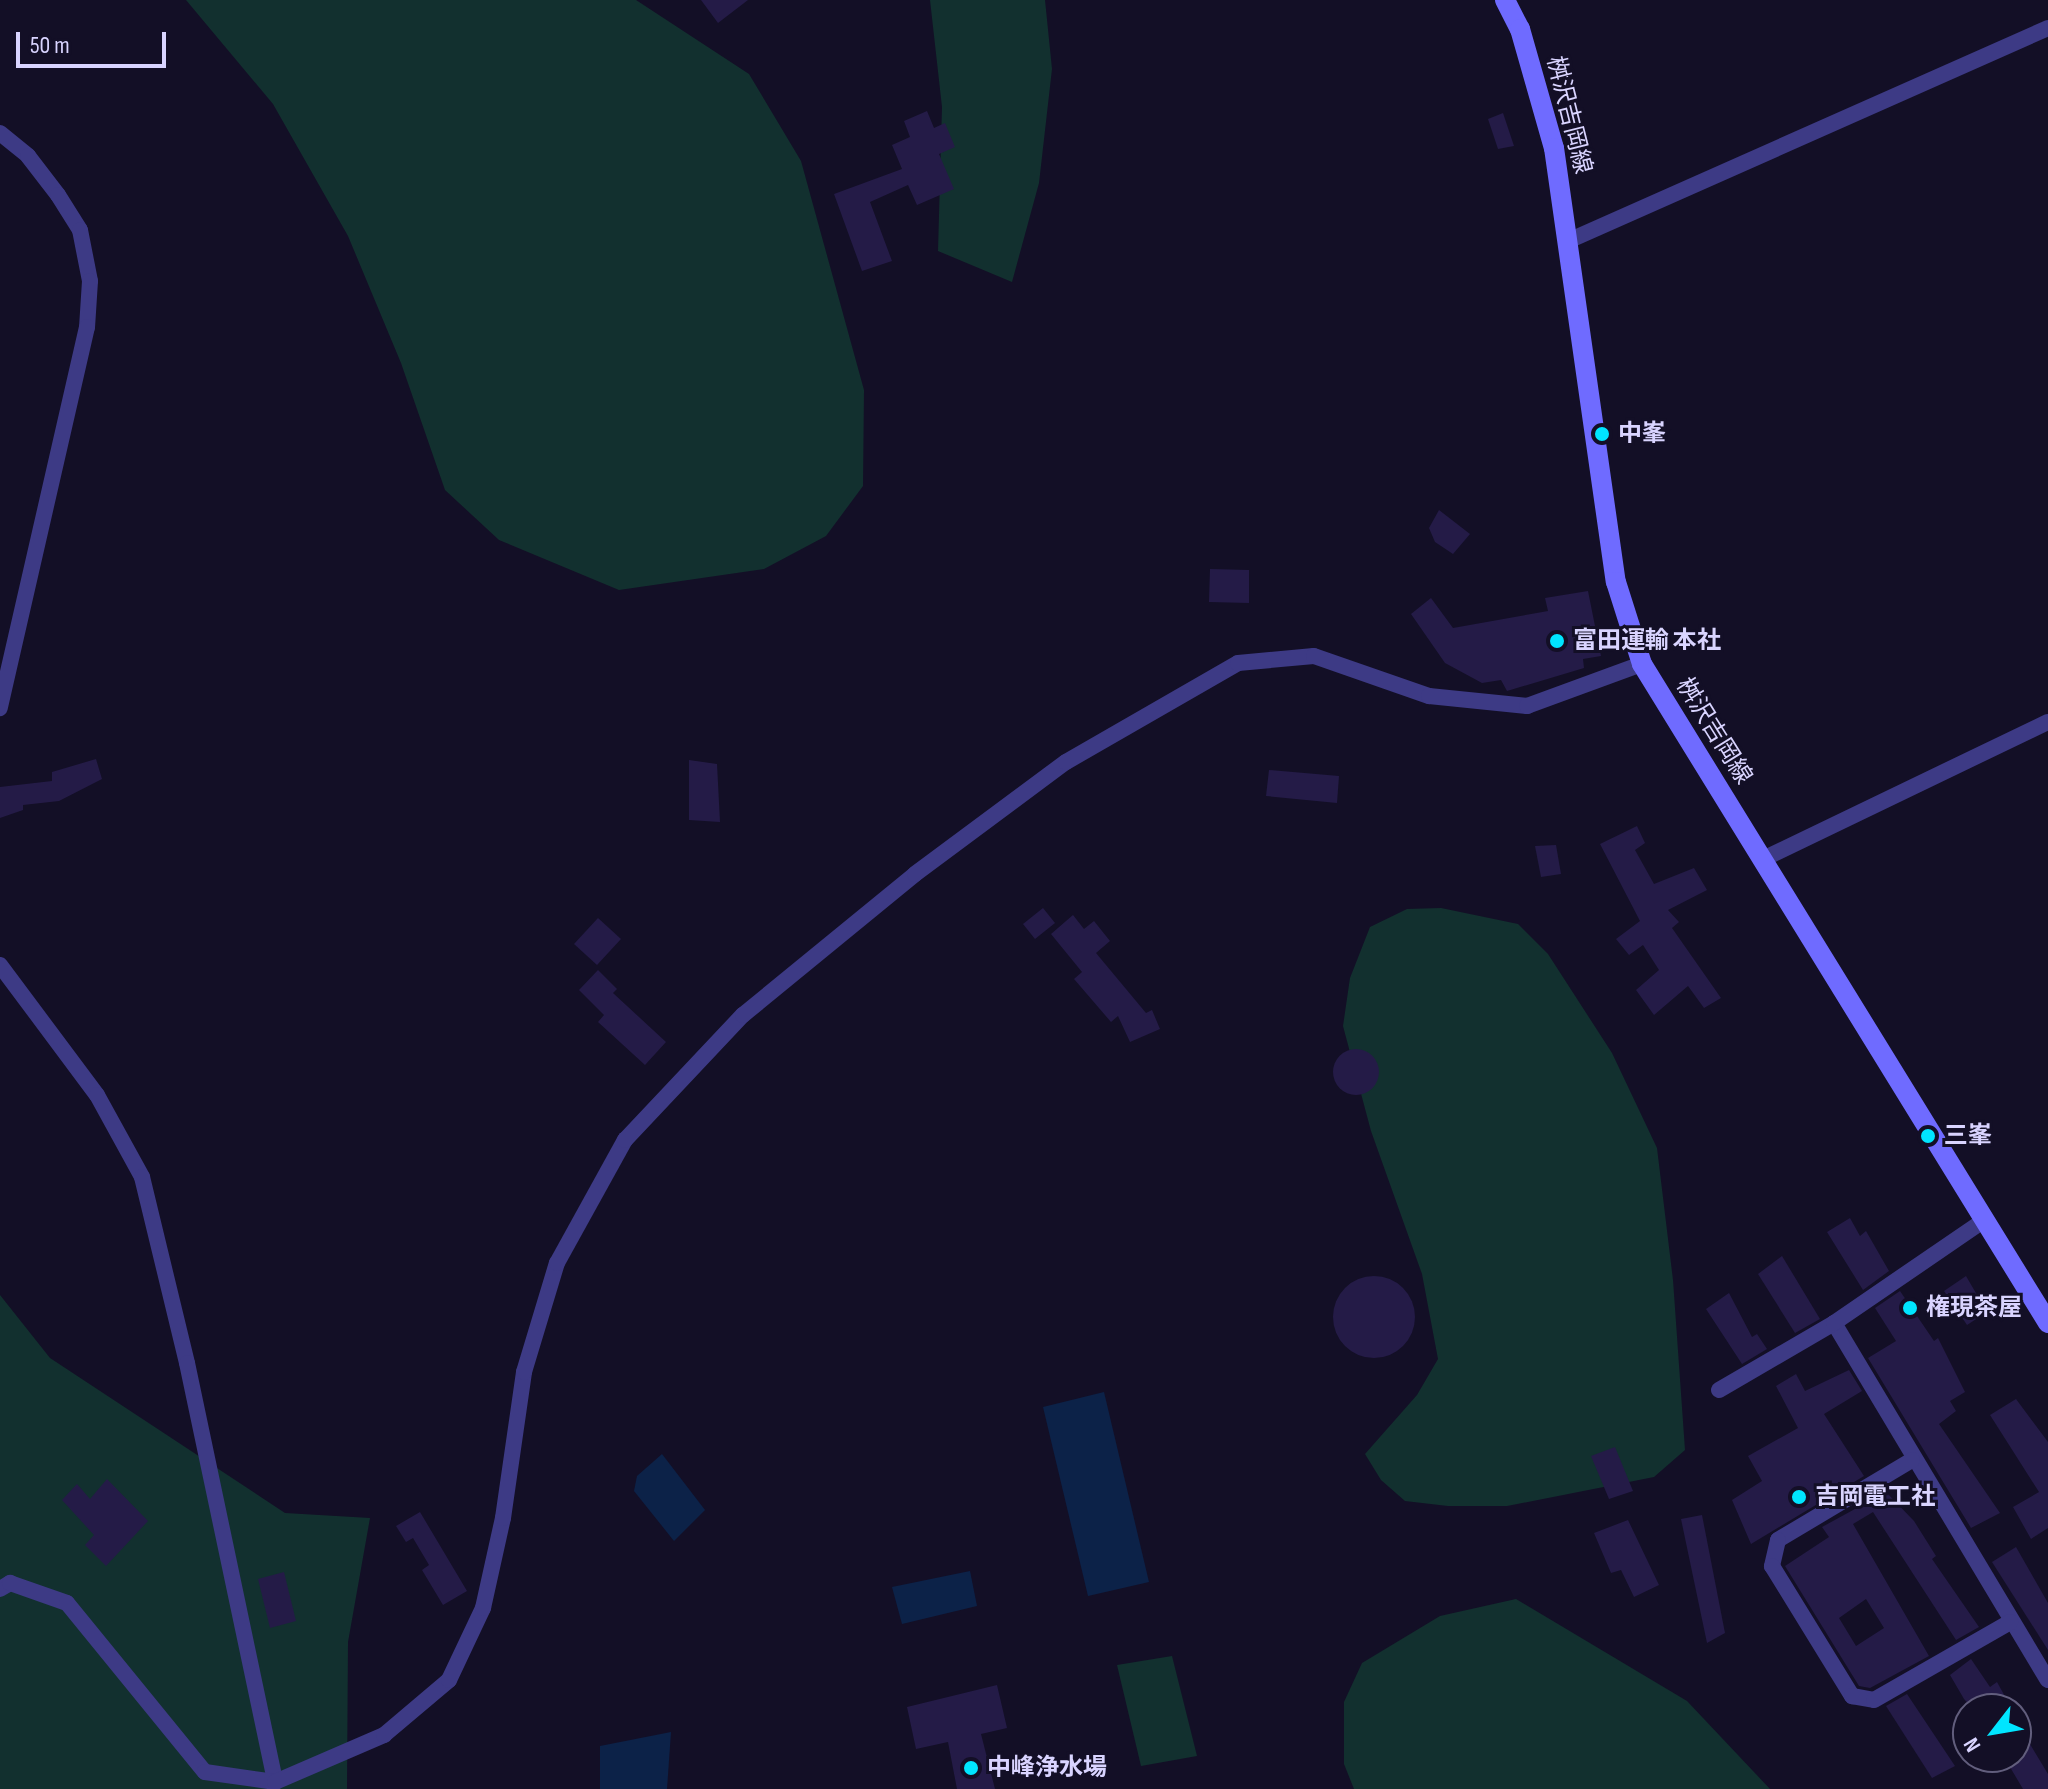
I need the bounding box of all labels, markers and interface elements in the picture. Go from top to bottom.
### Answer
scale bar [20,16,170,66]
text: 50 m [30,31,70,60]
street label: 桝沢吉岡線 [1541,53,1597,177]
place label: 中峯 [1618,420,1666,448]
marker: 中峯 [1593,425,1611,443]
place label: 富田運輸 本社 [1573,627,1721,655]
marker: 富田運輸 本社 [1548,632,1566,650]
street label: 桝沢吉岡線 [1670,672,1758,790]
place label: 三峯 [1944,1122,1992,1150]
marker: 三峯 [1919,1127,1937,1145]
place label: 権現茶屋 [1926,1294,2022,1322]
marker: 権現茶屋 [1901,1299,1919,1317]
place label: 吉岡電工社 [1815,1483,1935,1511]
marker: 吉岡電工社 [1790,1488,1808,1506]
north arrow [1952,1693,2032,1773]
text: N [1958,1733,1987,1757]
place label: 中峰浄水場 [987,1754,1107,1782]
marker: 中峰浄水場 [962,1759,980,1777]

